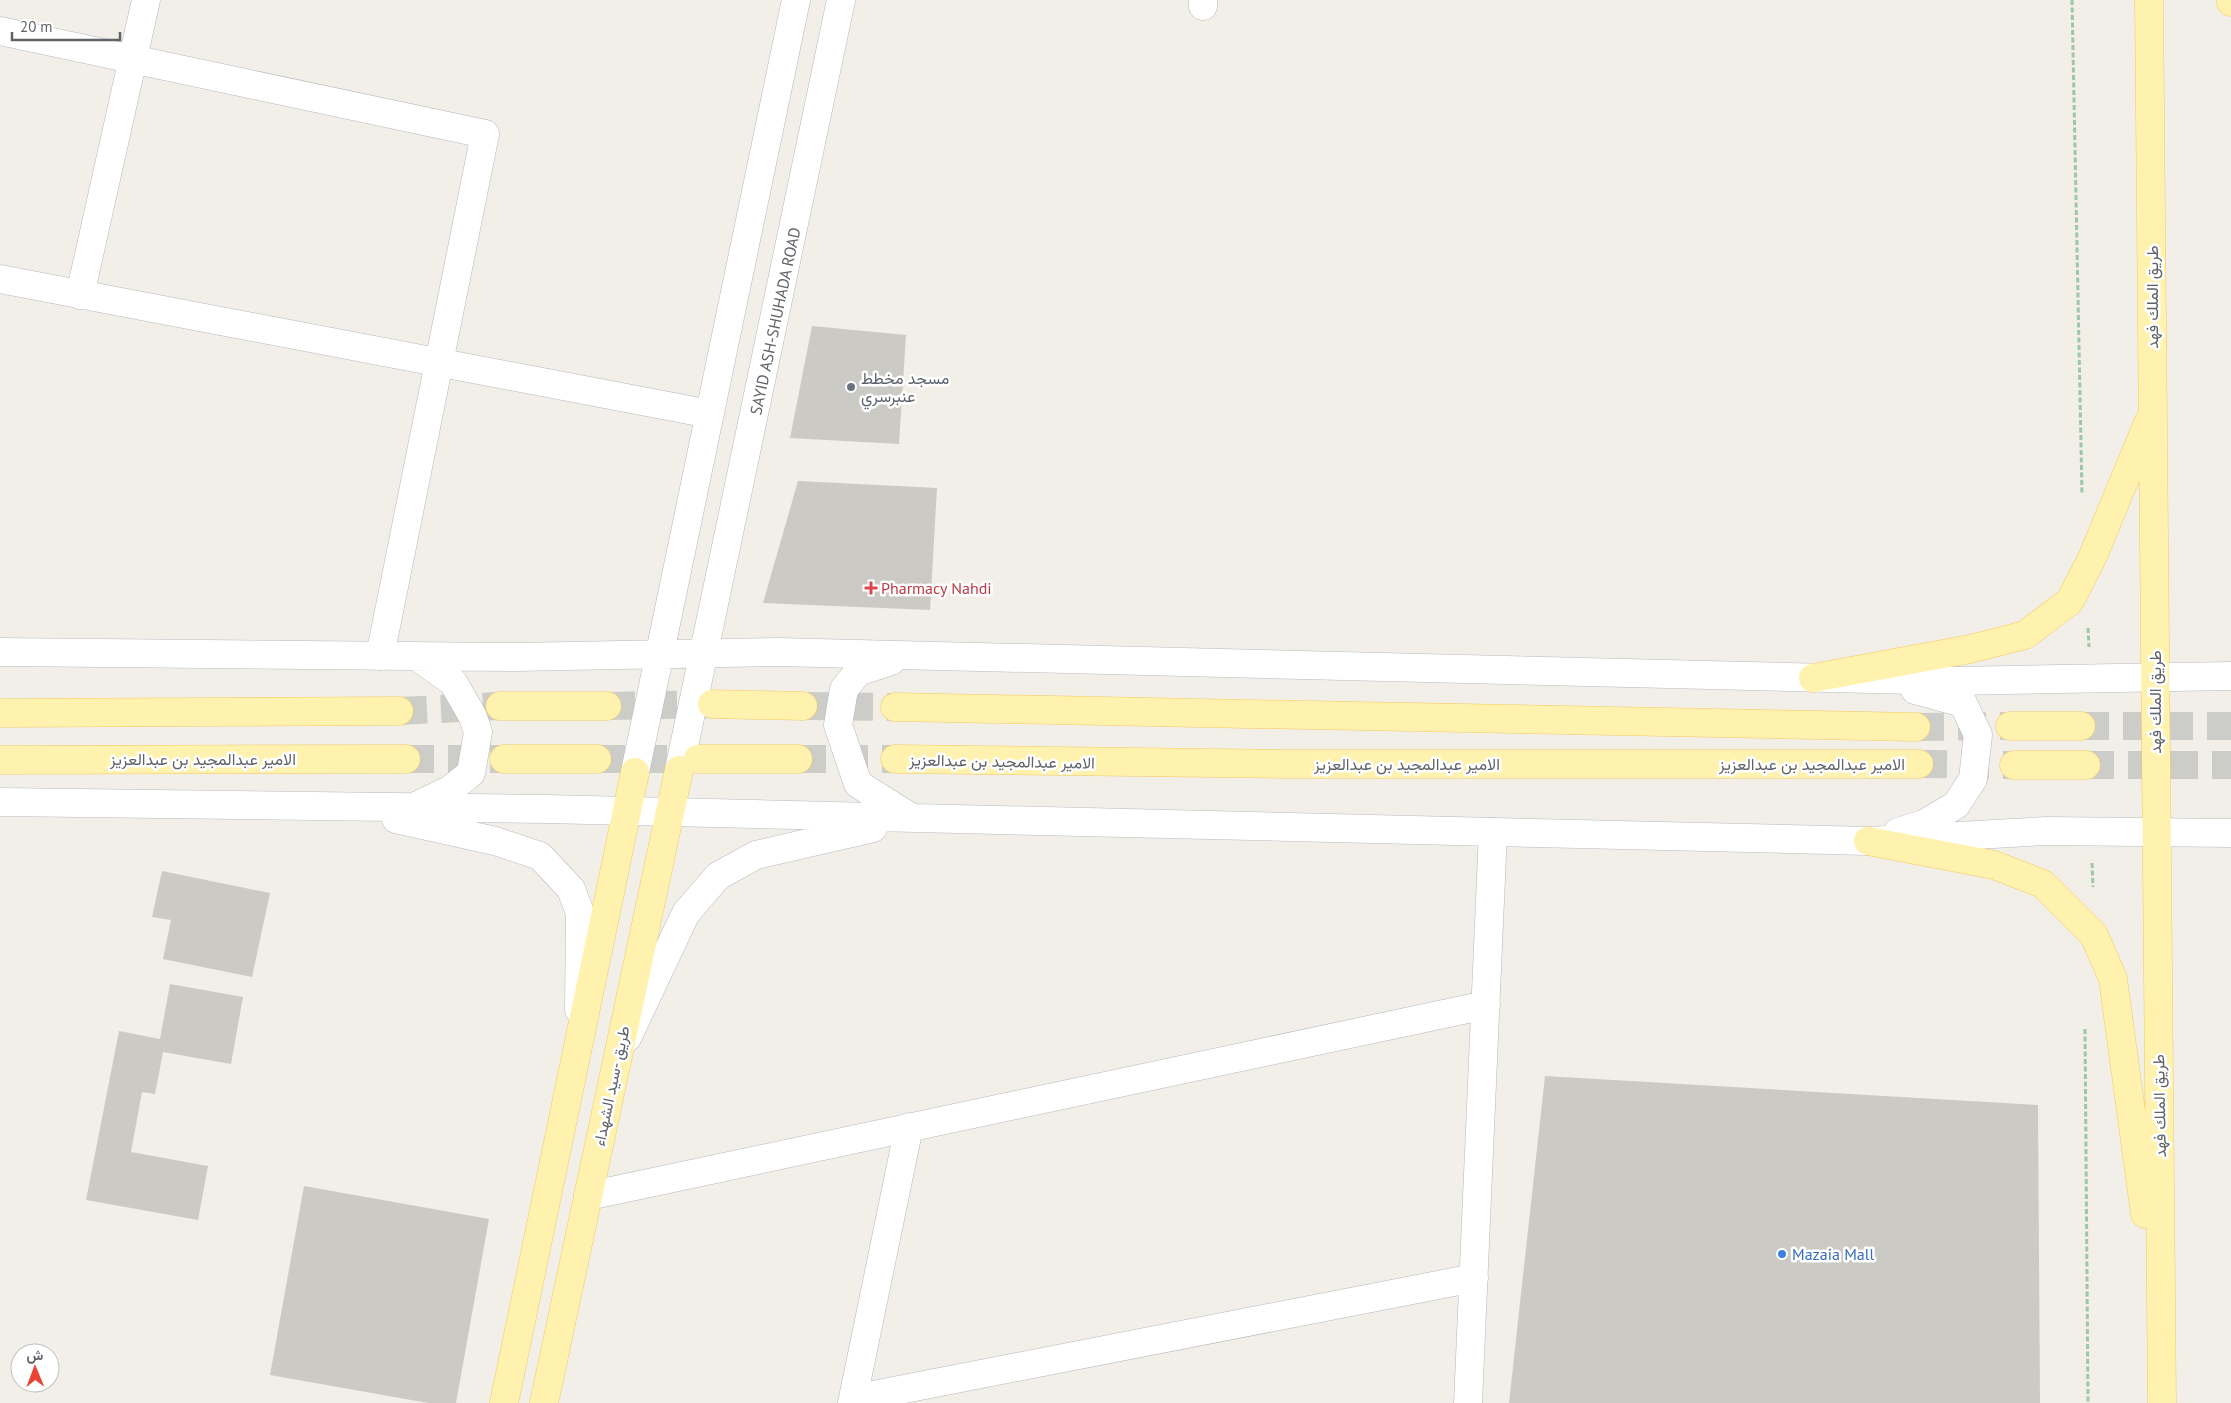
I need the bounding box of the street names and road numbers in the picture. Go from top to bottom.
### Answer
street label: SAYID ASH-SHUHADA ROAD [745,226,805,416]
street label: طريق الملك فهد [2142,245,2163,349]
street label: طريق الملك فهد [2145,650,2166,754]
street label: الامير عبدالمجيد بن عبدالعزيز [109,749,296,770]
street label: الامير عبدالمجيد بن عبدالعزيز [908,749,1095,774]
street label: الامير عبدالمجيد بن عبدالعزيز [1313,754,1500,775]
street label: الامير عبدالمجيد بن عبدالعزيز [1718,754,1905,775]
street label: طريق -سيد الشهداء [588,1024,634,1148]
street label: طريق الملك فهد [2148,1054,2171,1158]

